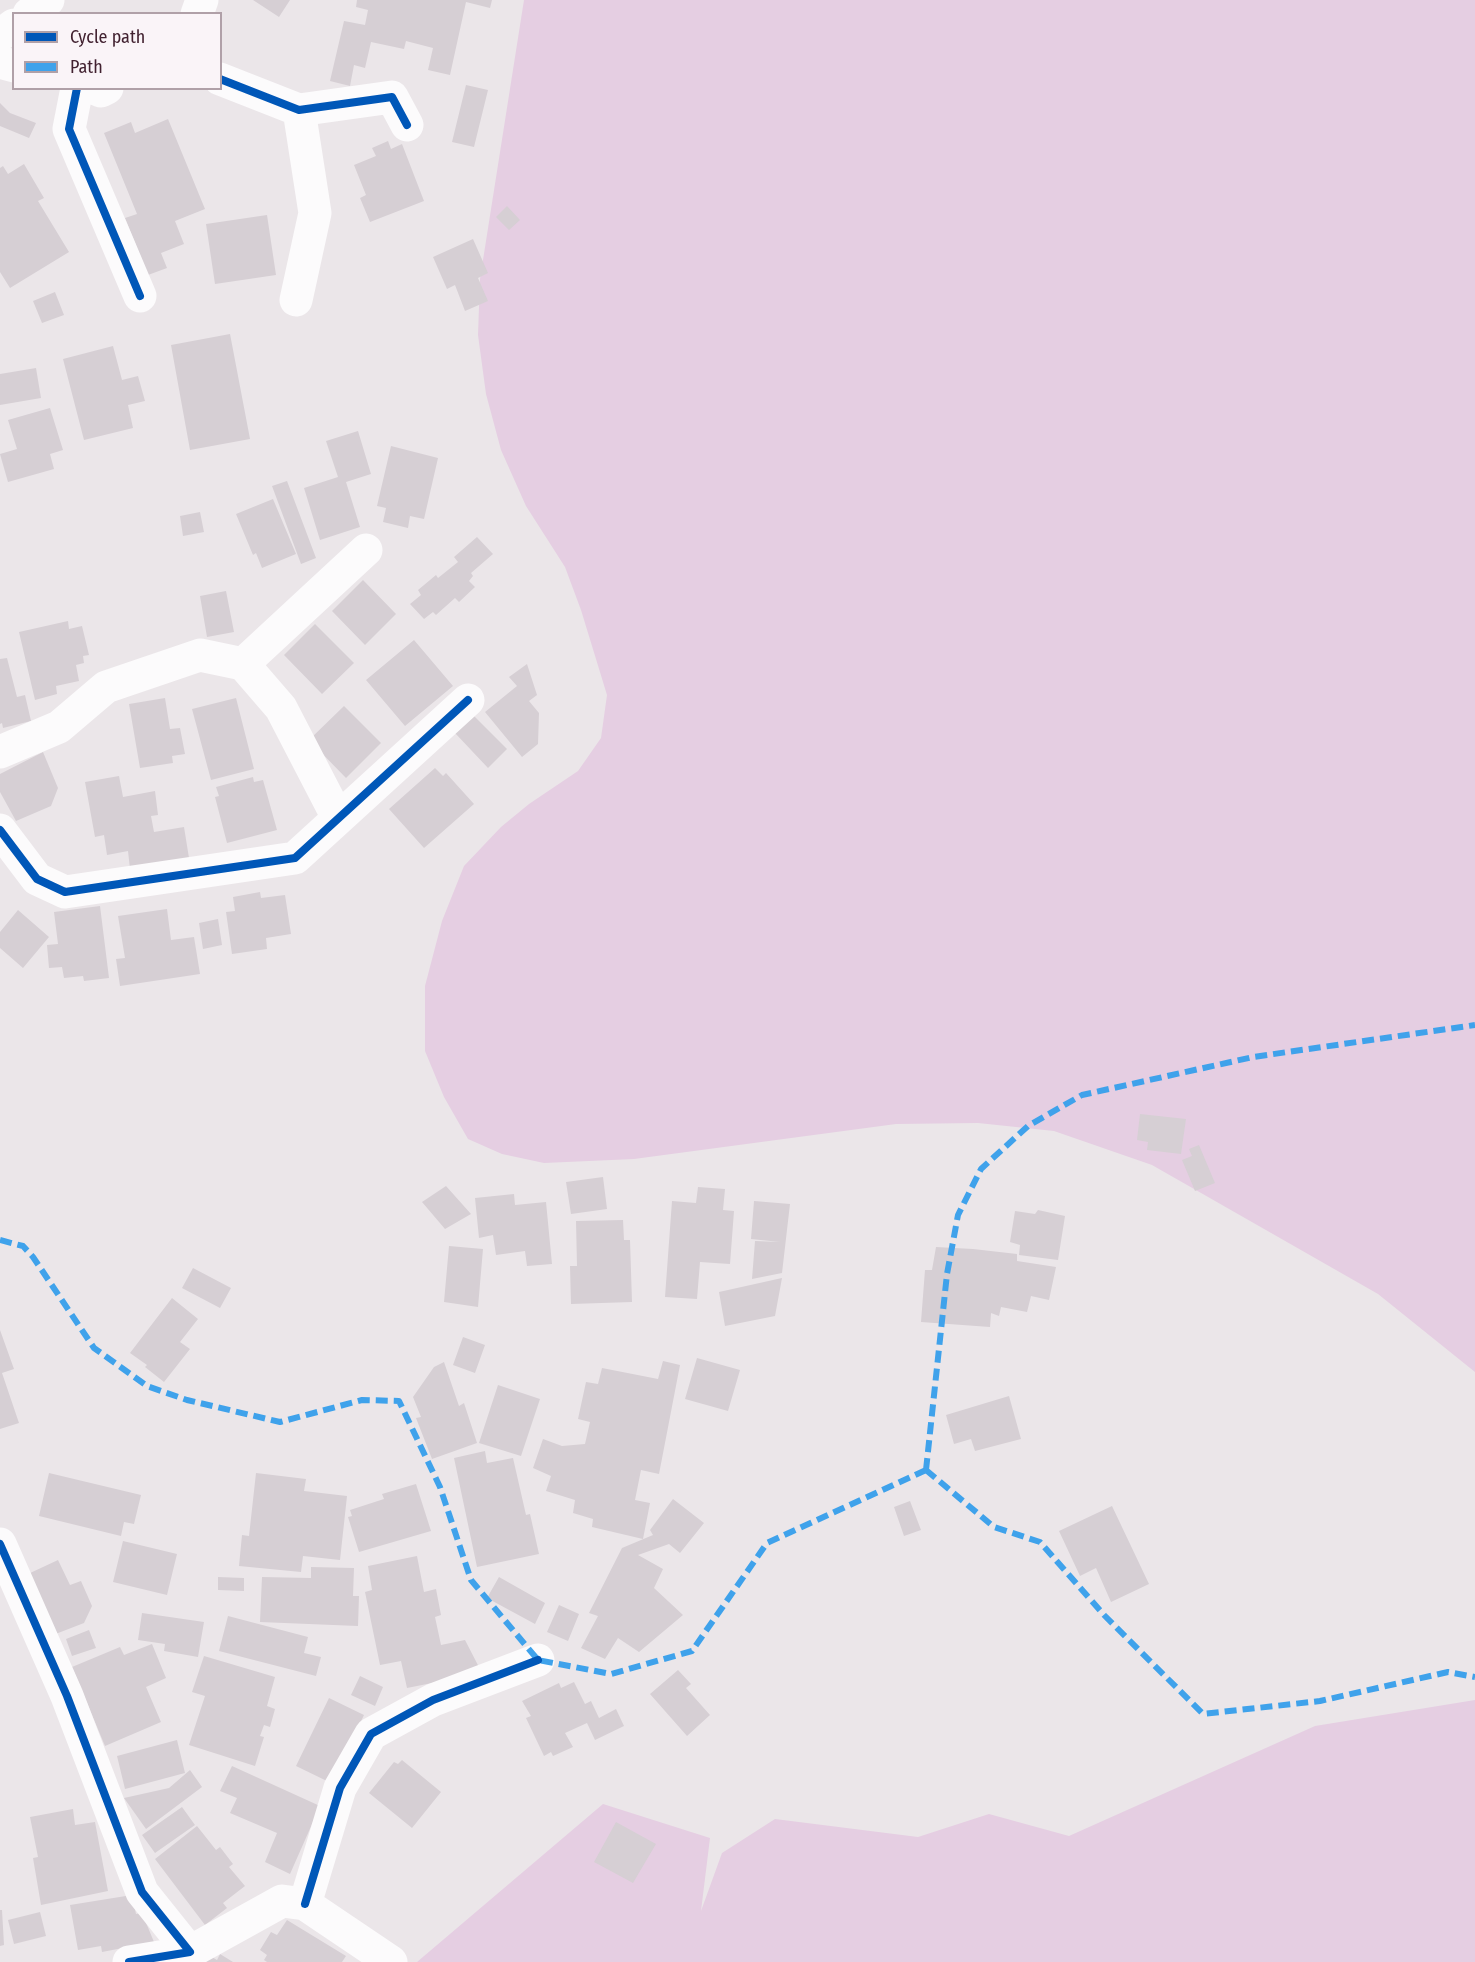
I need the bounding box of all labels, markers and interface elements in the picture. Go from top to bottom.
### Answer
legend [12,12,222,90]
text: Cycle path [70,26,145,48]
text: Path [70,56,103,78]

